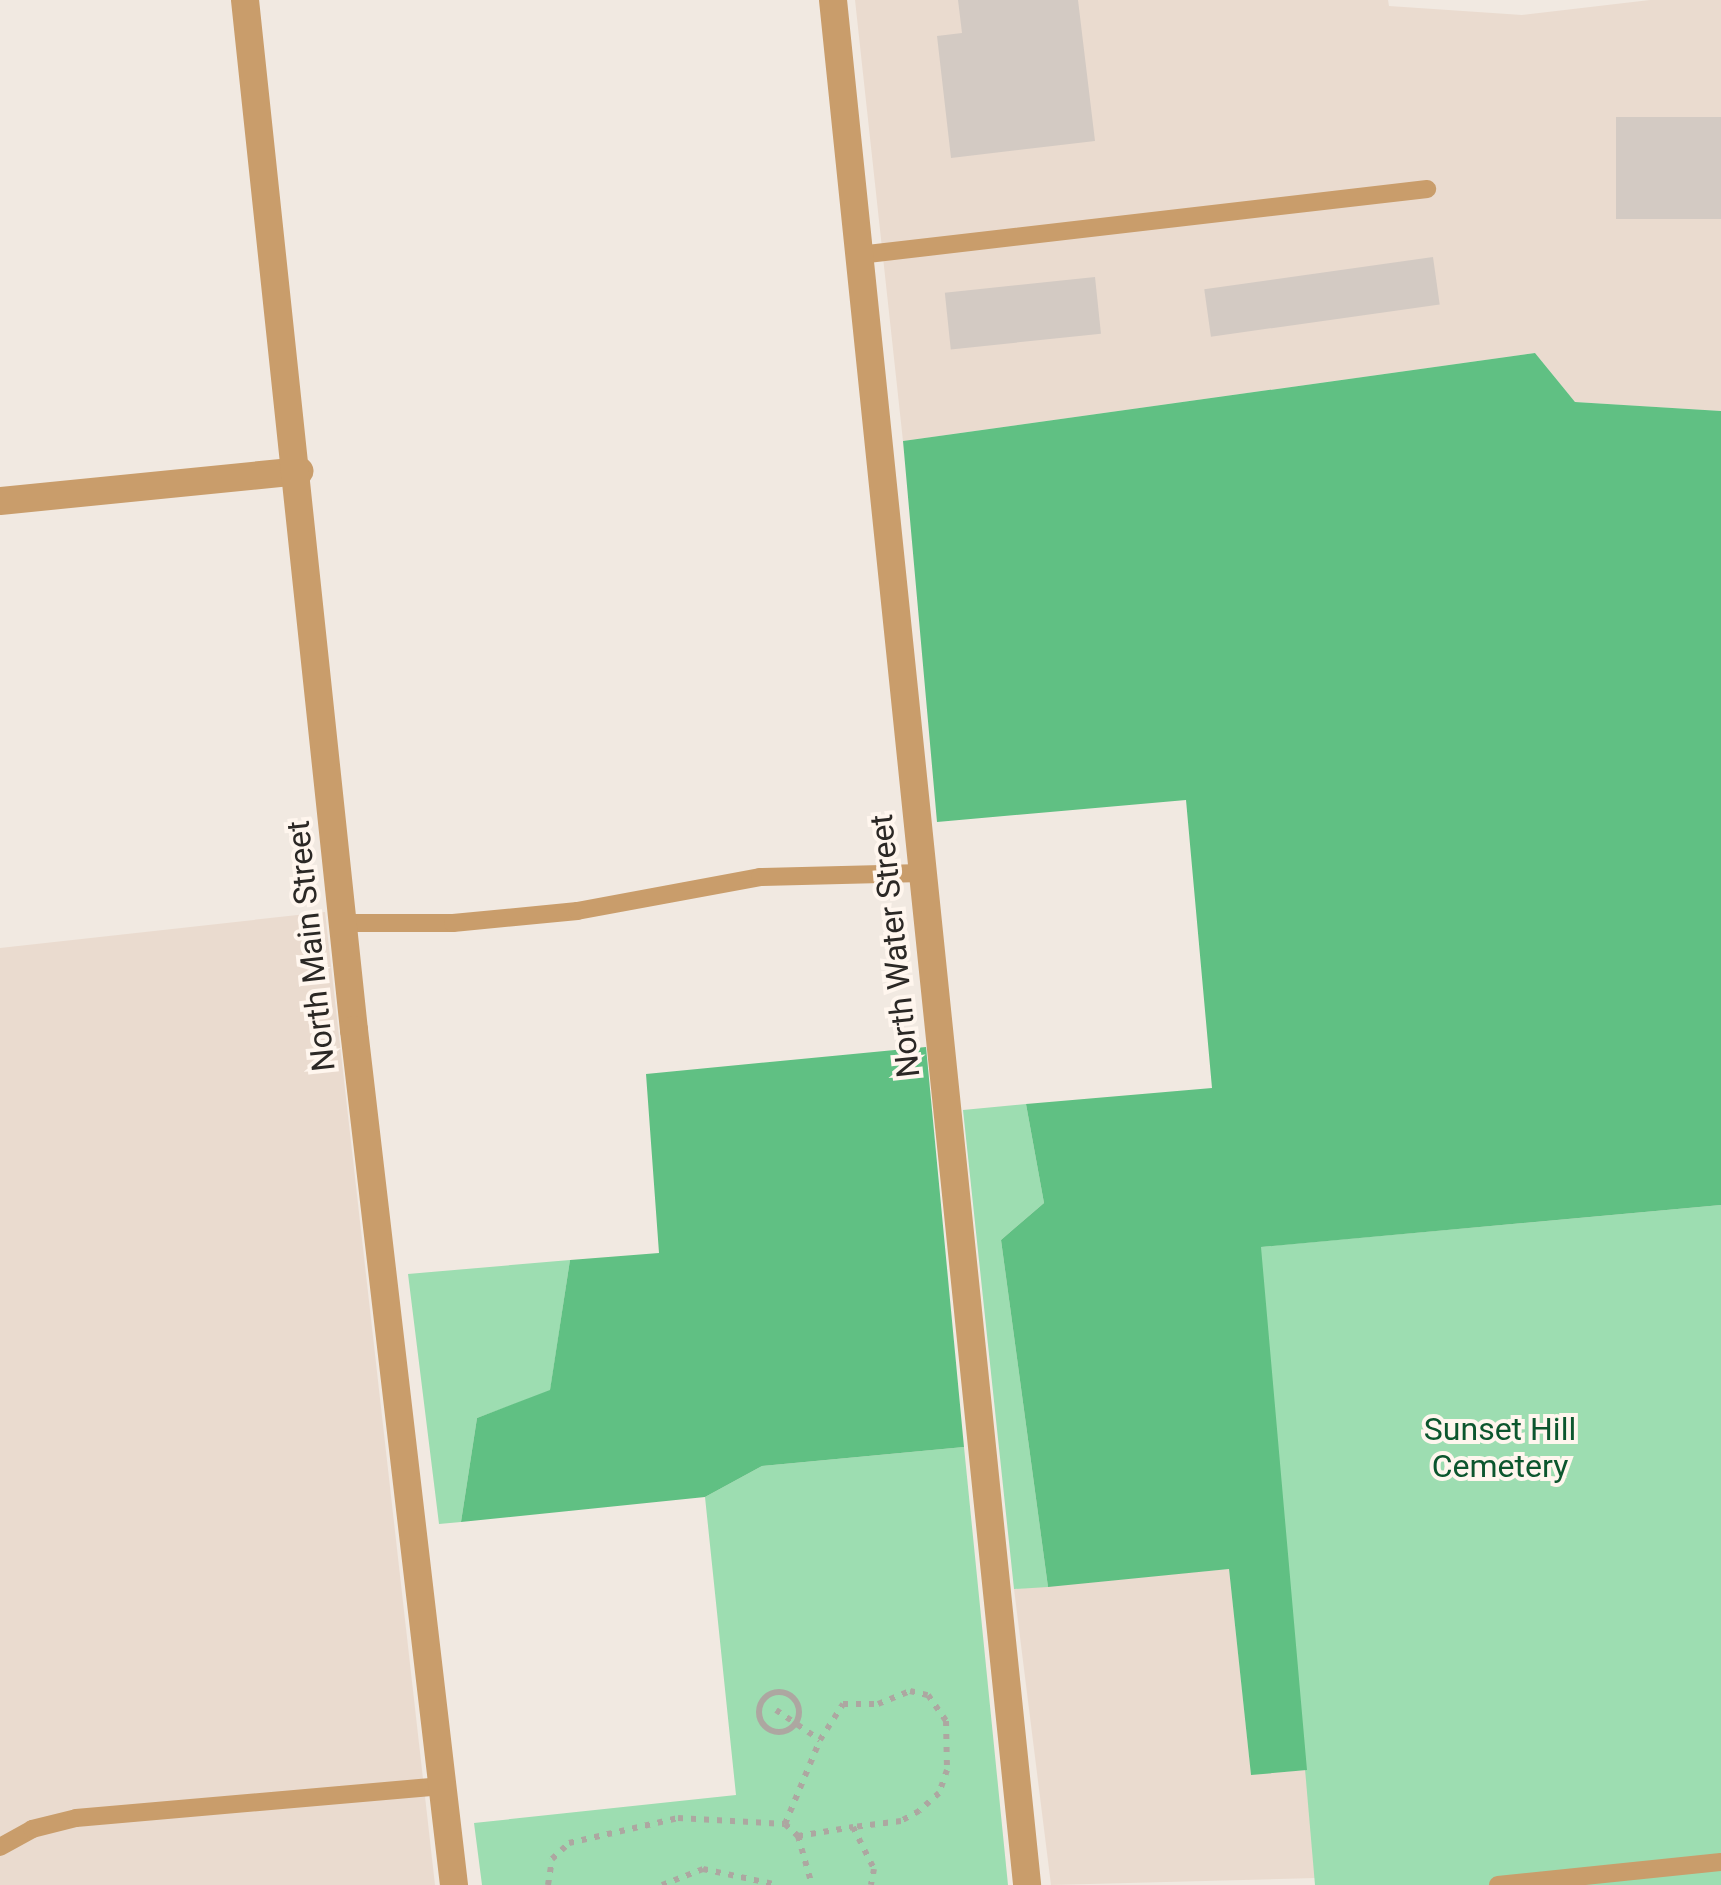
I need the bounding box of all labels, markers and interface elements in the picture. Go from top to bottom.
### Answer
street label: North Water Street [862,812,928,1080]
street label: North Main Street [279,819,343,1073]
park label: Sunset Hill Cemetery [1424,1411,1576,1486]

